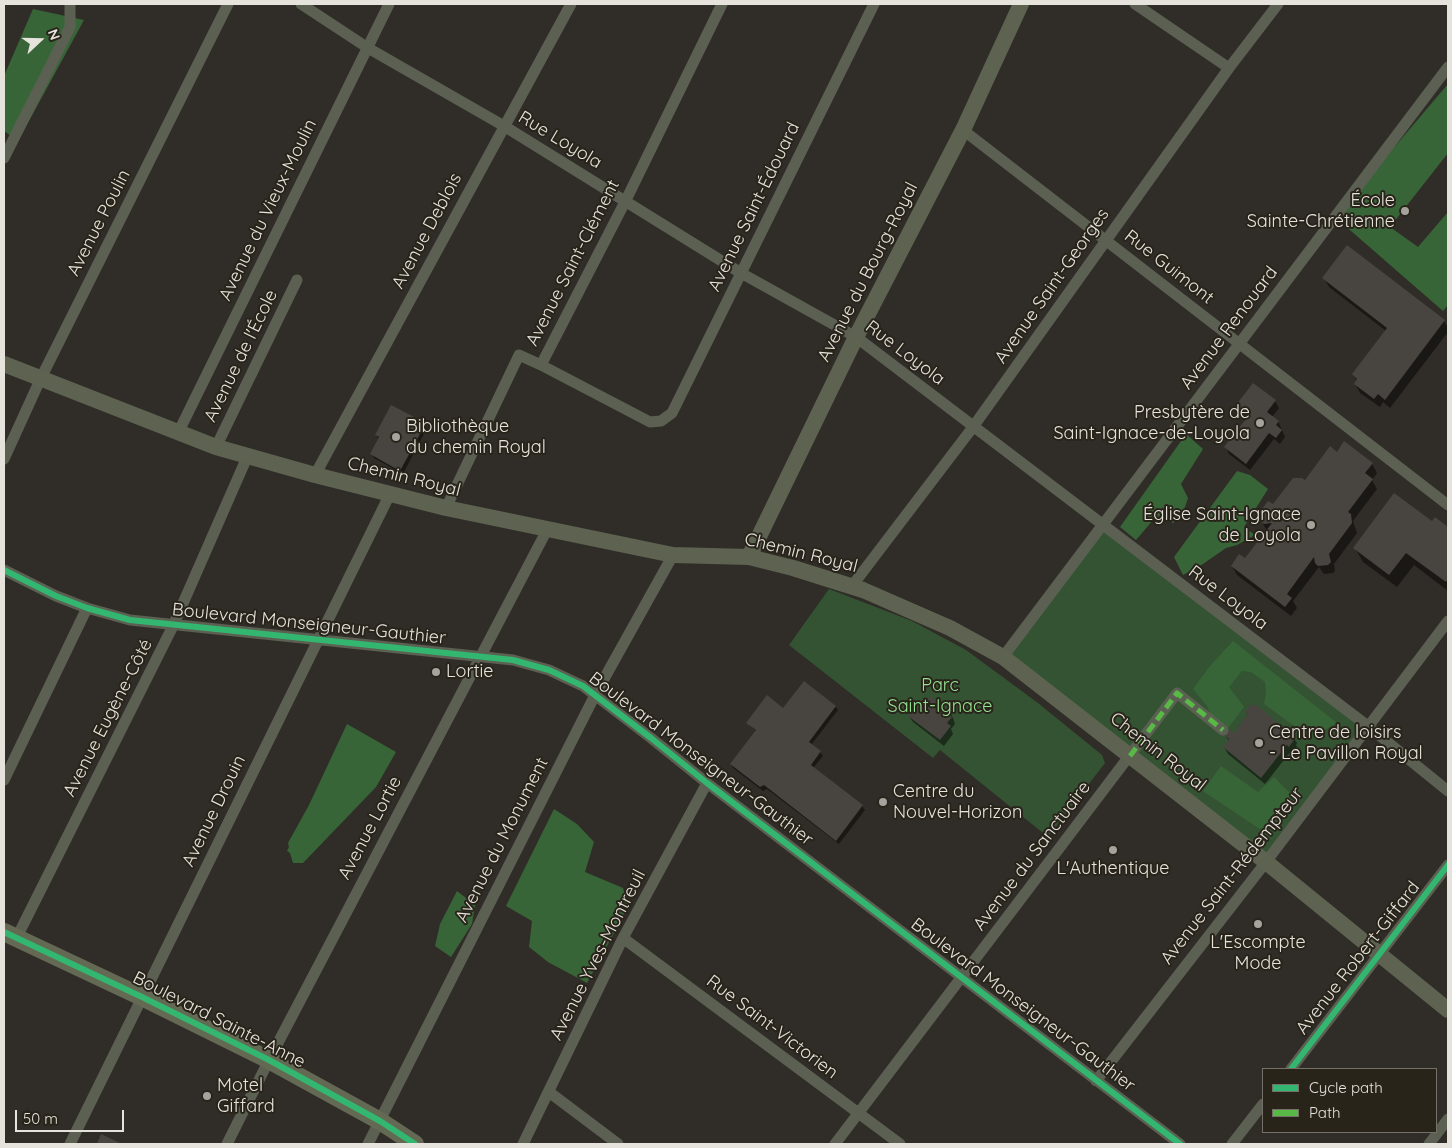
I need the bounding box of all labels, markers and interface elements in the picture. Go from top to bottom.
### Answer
north arrow [15,15,65,65]
text: N [44,27,64,43]
street label: Rue Loyola [514,107,606,173]
street label: Avenue du Vieux-Moulin [215,116,321,304]
street label: Avenue Saint-Édouard [704,119,804,295]
street label: Avenue Poulin [63,166,135,280]
street label: Avenue Deblois [387,170,467,292]
street label: Avenue Saint-Clément [522,176,624,350]
street label: Avenue du Bourg-Royal [813,179,923,365]
place label: École Sainte-Chrétienne [1247,190,1395,232]
street label: Avenue Saint-Georges [990,204,1114,368]
marker: École Sainte-Chrétienne [1399,205,1411,217]
street label: Rue Guimont [1120,225,1218,309]
street label: Avenue Renouard [1176,262,1282,394]
street label: Avenue de l'École [200,286,282,426]
street label: Rue Loyola [861,316,949,390]
place label: Presbytère de Saint-Ignace-de-Loyola [1053,402,1250,444]
place label: Bibliothèque du chemin Royal [406,416,546,458]
marker: Presbytère de Saint-Ignace-de-Loyola [1254,417,1266,429]
marker: Bibliothèque du chemin Royal [390,431,402,443]
street label: Chemin Royal [345,453,463,501]
place label: Église Saint-Ignace de Loyola [1143,504,1301,546]
marker: Église Saint-Ignace de Loyola [1305,519,1317,531]
street label: Chemin Royal [742,529,860,577]
street label: Rue Loyola [1184,561,1272,635]
street label: Boulevard Monseigneur-Gauthier [171,599,447,649]
street label: Avenue Eugène-Côté [59,636,157,800]
place label: Lortie [446,661,494,683]
marker: Lortie [430,666,442,678]
street label: Boulevard Monseigneur-Gauthier [585,668,817,850]
park label: Parc Saint-Ignace [888,675,992,718]
street label: Chemin Royal [1106,708,1210,796]
place label: Centre de loisirs - Le Pavillon Royal [1269,722,1423,764]
marker: Centre de loisirs - Le Pavillon Royal [1253,737,1265,749]
street label: Avenue Drouin [178,752,250,870]
street label: Avenue du Monument [451,754,553,926]
street label: Avenue Lortie [334,773,406,883]
street label: Avenue du Sanctuaire [969,777,1095,935]
place label: Centre du Nouvel-Horizon [893,781,1022,824]
street label: Avenue Saint-Rédempteur [1156,783,1308,969]
marker: Centre du Nouvel-Horizon [877,796,889,808]
marker: L'Authentique [1107,844,1119,856]
place label: L'Authentique [1057,858,1169,880]
street label: Avenue Yves-Montreuil [546,866,650,1044]
street label: Avenue Robert-Giffard [1292,877,1424,1039]
street label: Boulevard Monseigneur-Gauthier [907,914,1139,1096]
marker: L'Escompte Mode [1252,918,1264,930]
place label: L'Escompte Mode [1210,932,1306,974]
street label: Boulevard Sainte-Anne [129,967,309,1073]
street label: Rue Saint-Victorien [702,971,842,1083]
legend [1262,1068,1437,1133]
place label: Motel Giffard [217,1075,275,1118]
text: Cycle path [1309,1078,1383,1097]
marker: Motel Giffard [201,1090,213,1102]
scale bar [18,1100,126,1132]
text: Path [1309,1103,1341,1122]
text: 50 m [23,1109,58,1128]

